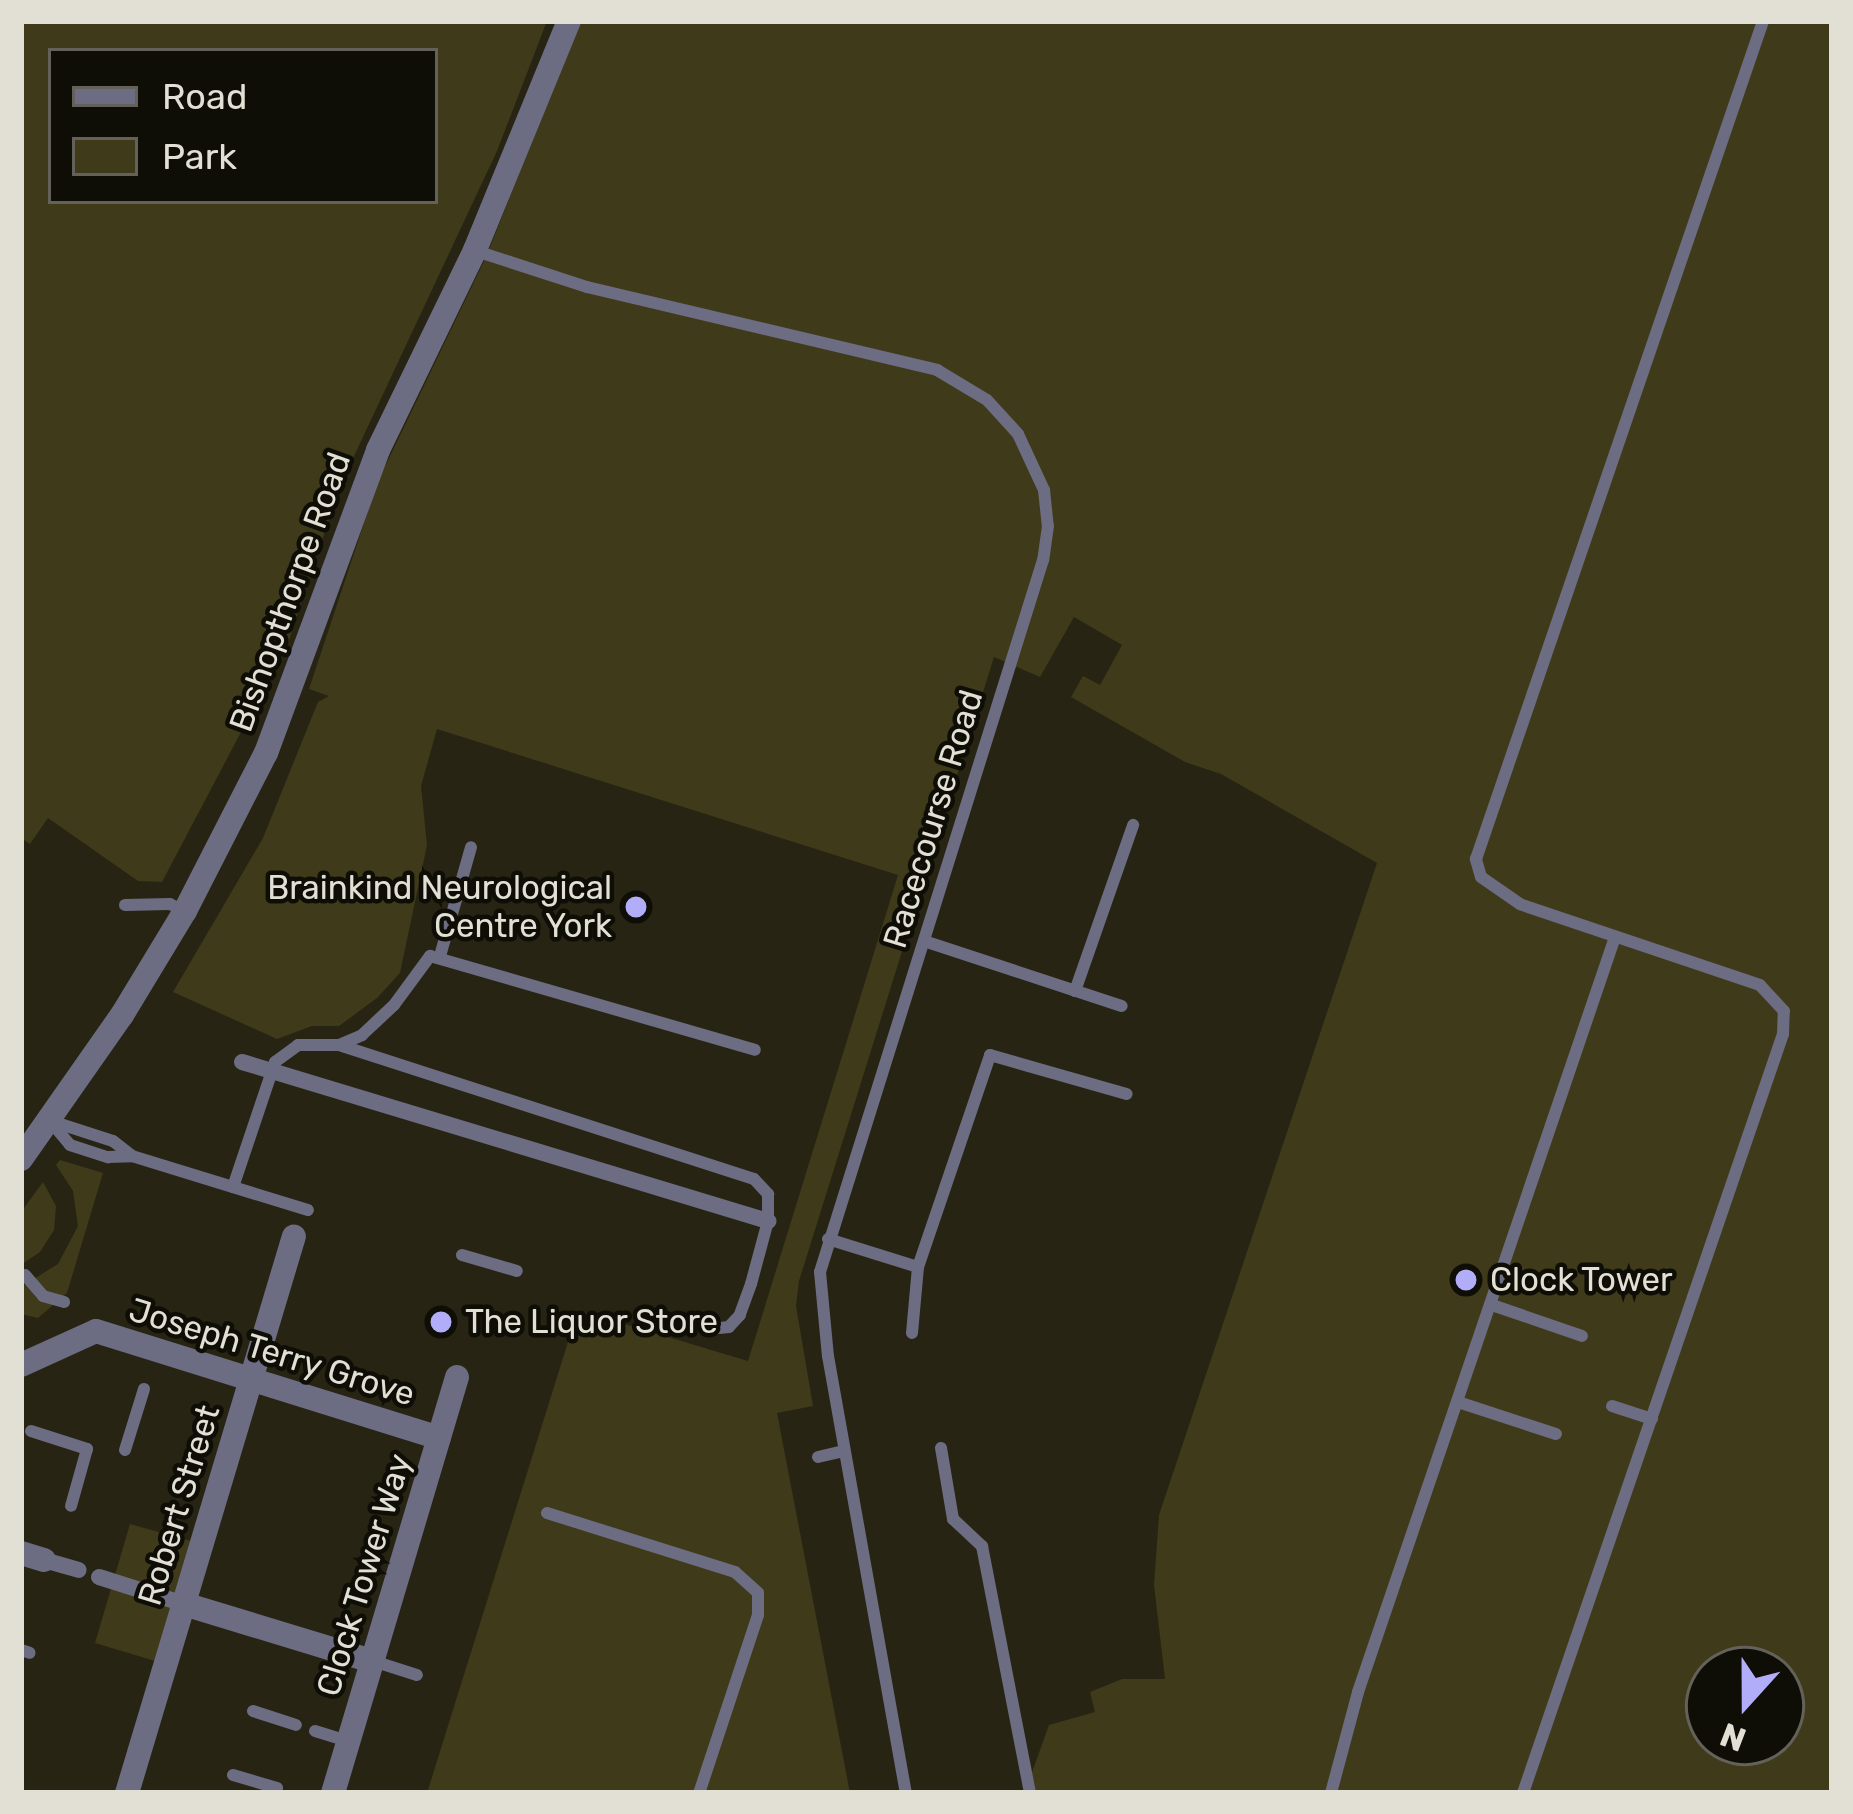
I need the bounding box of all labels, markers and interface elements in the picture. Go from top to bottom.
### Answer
legend [48,48,438,204]
text: Road [162,75,247,118]
text: Park [162,135,237,178]
street label: Bishopthorpe Road [221,447,359,737]
street label: Racecourse Road [875,685,991,953]
place label: Brainkind Neurological Centre York [267,868,612,946]
marker: Brainkind Neurological Centre York [623,894,649,920]
place label: Clock Tower [1490,1260,1674,1300]
marker: Clock Tower [1453,1267,1479,1293]
street label: Joseph Terry Grove [124,1290,420,1414]
place label: The Liquor Store [465,1302,719,1342]
marker: The Liquor Store [428,1309,454,1335]
street label: Robert Street [130,1400,228,1610]
street label: Clock Tower Way [308,1448,420,1702]
north arrow [1685,1646,1805,1766]
text: N [1715,1715,1751,1760]

